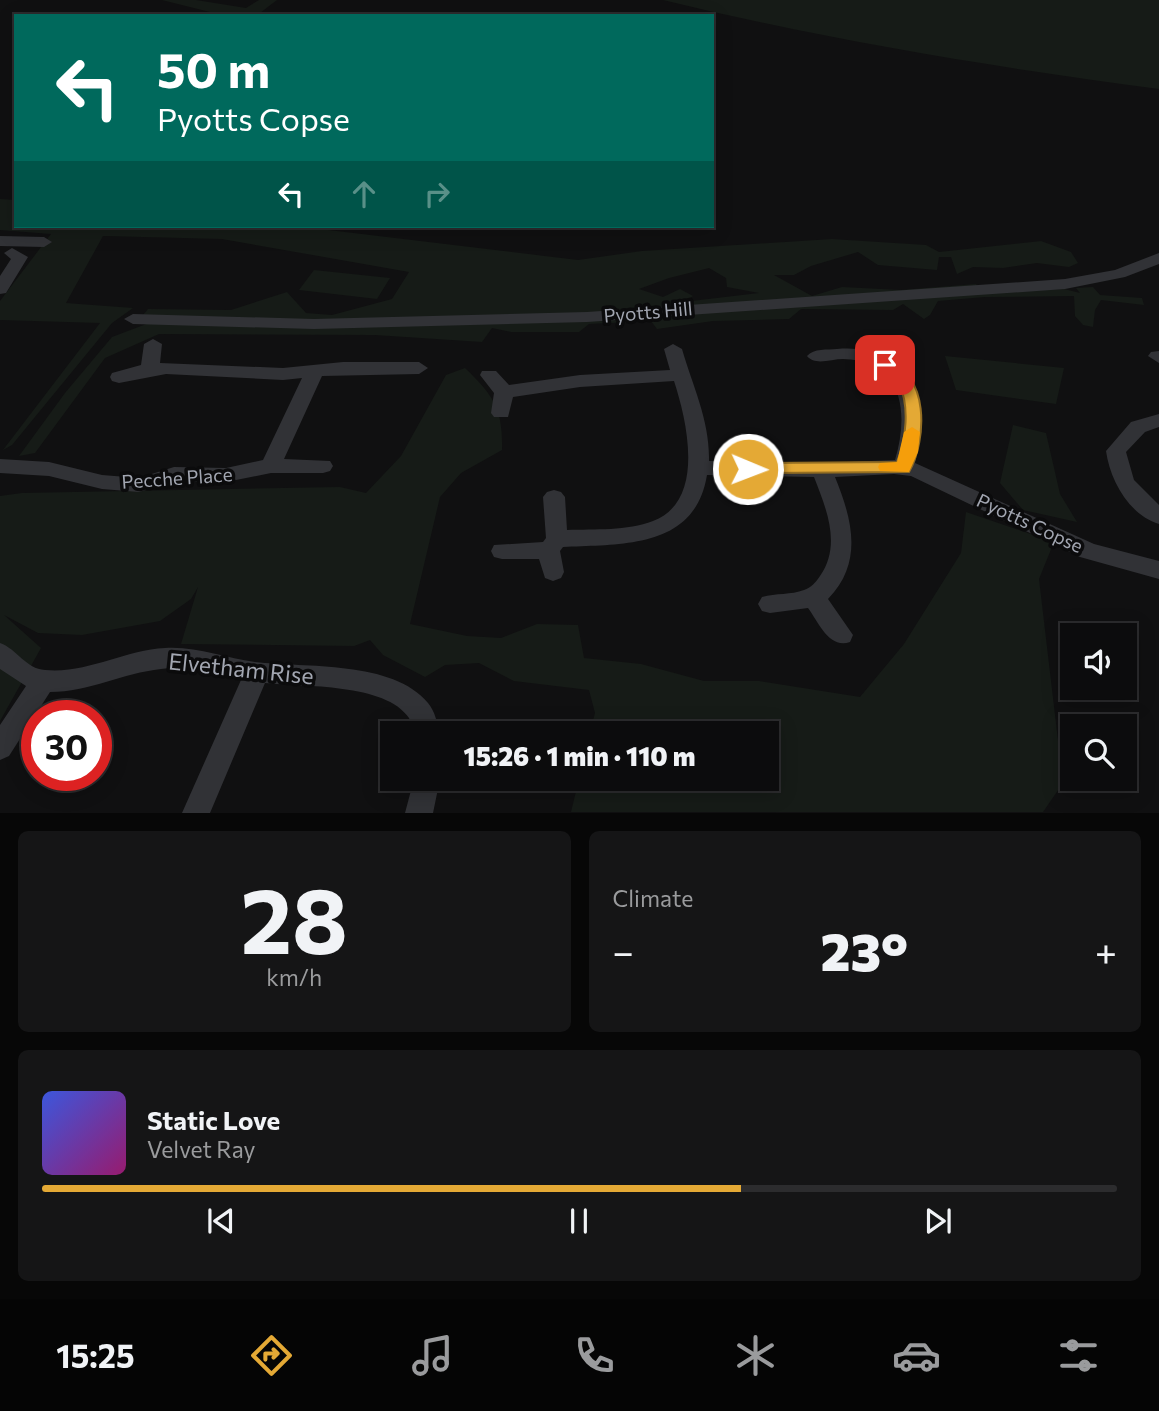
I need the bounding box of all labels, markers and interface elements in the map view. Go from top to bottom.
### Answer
text: 50 m [157,38,270,98]
icon: left [42,42,133,133]
text: Pyotts Copse [157,98,350,138]
icon: left [272,175,310,213]
icon: ahead [345,175,383,213]
icon: right [418,175,456,213]
street label: Pyotts Hill [602,296,693,327]
pin [855,335,915,395]
icon: arrive [866,346,904,384]
position arrow [711,432,785,506]
street label: Pecche Place [121,462,233,493]
street label: Pyotts Copse [973,488,1087,557]
map controls [1060,623,1137,791]
button: sound [1060,623,1137,700]
street label: Elvetham Rise [167,646,315,690]
speed limit sign: 30 [21,700,112,791]
button: search [1060,714,1137,791]
text: 15:26 · 1 min · 110 m [464,740,695,771]
text: 28 [241,861,348,973]
text: Climate [613,884,694,912]
text: 23° [821,918,908,982]
text: − [613,927,634,974]
text: + [1095,927,1117,974]
text: km/h [266,963,322,991]
text: Static Love [147,1104,280,1135]
text: Velvet Ray [147,1135,255,1163]
icon: previous [202,1202,240,1240]
icon: pause [560,1202,598,1240]
icon: next [919,1202,957,1240]
icon: directions [247,1331,296,1380]
icon: music [408,1331,457,1380]
icon: phone [570,1331,619,1380]
icon: climate [731,1331,780,1380]
icon: car [892,1331,941,1380]
icon: filters [1054,1331,1103,1380]
text: 15:25 [56,1335,135,1375]

